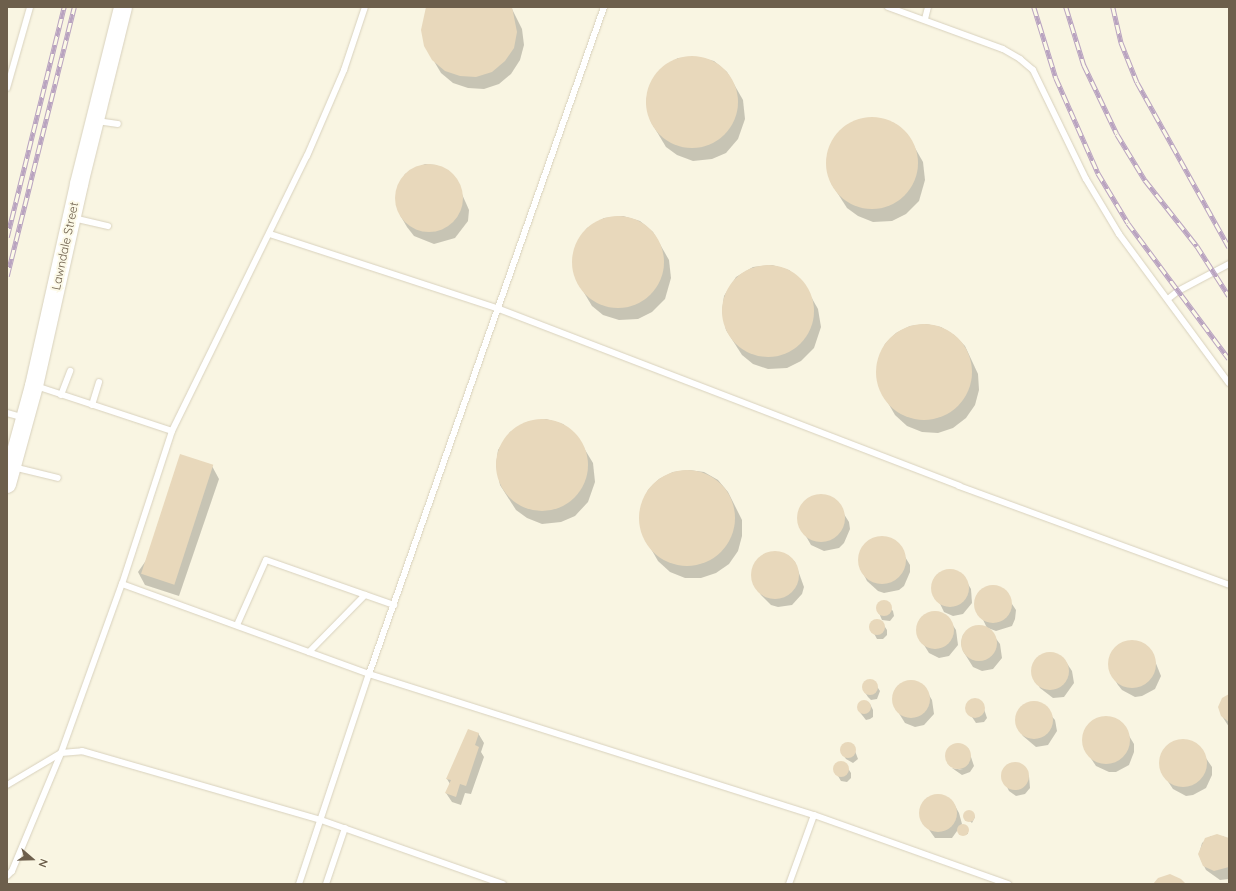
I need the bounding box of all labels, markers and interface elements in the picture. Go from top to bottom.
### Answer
street label: Lawndale Street [49,201,81,291]
north arrow [12,839,52,879]
text: N [35,857,51,869]

